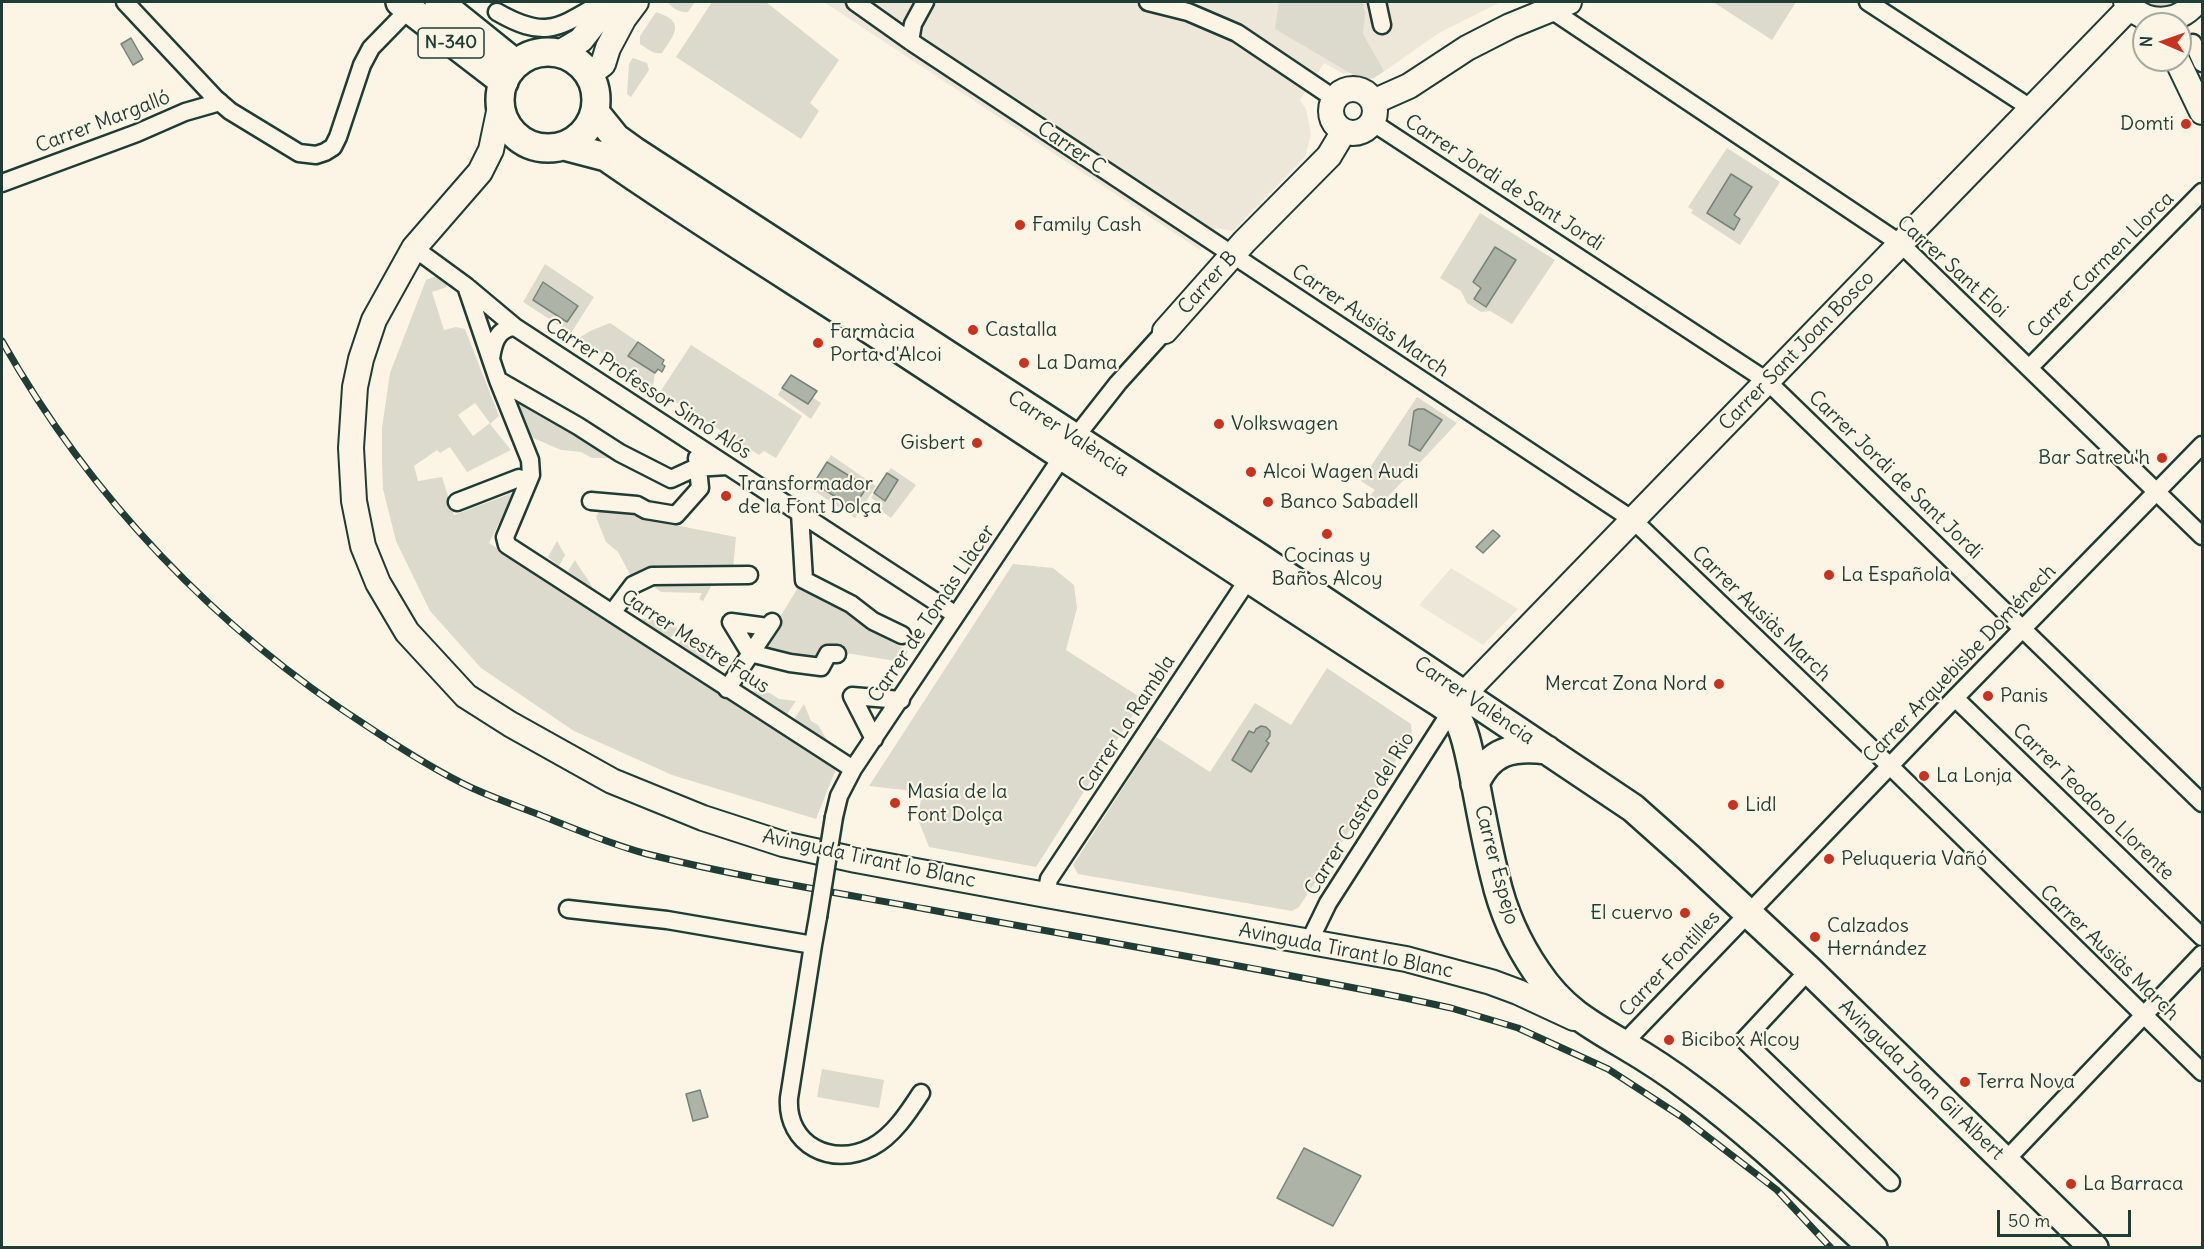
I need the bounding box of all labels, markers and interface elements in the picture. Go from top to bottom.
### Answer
north arrow [2132,12,2192,72]
road number: N-340 [418,28,484,58]
text: N [2136,36,2156,47]
street label: Carrer Margalló [32,85,174,159]
street label: Carrer Jordi de Sant Jordi [1400,110,1608,256]
place label: Domti [2120,112,2174,136]
street label: Carrer C [1032,117,1110,179]
marker: Domti [2179,117,2193,131]
street label: Carrer Carmen Llorca [2023,187,2179,343]
street label: Carrer Sant Eloi [1891,211,2013,323]
place label: Family Cash [1032,213,1141,237]
marker: Family Cash [1013,218,1027,232]
street label: Carrer B [1173,246,1243,320]
street label: Carrer Ausiàs March [1287,259,1453,383]
street label: Carrer Sant Joan Bosco [1714,266,1880,436]
street label: Carrer Professor Simó Alós [540,313,756,465]
place label: Castalla [985,318,1057,342]
place label: Farmàcia Porta d'Alcoi [830,320,942,367]
marker: Castalla [966,323,980,337]
marker: Farmàcia Porta d'Alcoi [811,336,825,350]
place label: La Dama [1036,351,1117,375]
marker: La Dama [1017,356,1031,370]
street label: Carrer València [1003,386,1133,482]
street label: Carrer Jordi de Sant Jordi [1803,386,1987,564]
place label: Volkswagen [1231,412,1338,436]
marker: Volkswagen [1212,417,1226,431]
place label: Gisbert [900,431,965,455]
marker: Gisbert [970,436,984,450]
place label: Bar Satreu'h [2038,446,2150,470]
marker: Bar Satreu'h [2155,451,2169,465]
place label: Alcoi Wagen Audi [1263,460,1419,484]
marker: Alcoi Wagen Audi [1244,465,1258,479]
place label: Transformador de la Font Dolça [738,472,882,519]
marker: Transformador de la Font Dolça [719,489,733,503]
place label: Banco Sabadell [1280,490,1418,514]
marker: Banco Sabadell [1261,495,1275,509]
street label: Carrer de Tomàs Llàcer [863,520,1001,708]
marker: Cocinas y Baños Alcoy [1320,527,1334,541]
street label: Carrer Ausiàs March [1686,541,1836,687]
place label: Cocinas y Baños Alcoy [1271,544,1383,591]
street label: Carrer Arquebisbe Doménech [1859,560,2061,768]
place label: La Española [1841,563,1950,587]
marker: La Española [1822,568,1836,582]
street label: Carrer Mestre Faus [616,585,774,699]
street label: Carrer La Rambla [1074,651,1180,797]
street label: Carrer València [1409,652,1539,750]
place label: Mercat Zona Nord [1545,672,1707,696]
marker: Mercat Zona Nord [1712,677,1726,691]
place label: Panis [2000,684,2048,708]
marker: Panis [1981,689,1995,703]
street label: Carrer Teodoro Llorente [2007,719,2179,885]
street label: Carrer Castro del Rio [1300,728,1420,900]
place label: La Lonja [1936,764,2012,788]
marker: La Lonja [1917,769,1931,783]
place label: Masía de la Font Dolça [907,780,1007,827]
place label: Lidl [1745,793,1777,817]
marker: Masía de la Font Dolça [888,796,902,810]
marker: Lidl [1726,798,1740,812]
street label: Carrer Espejo [1469,803,1523,927]
street label: Avinguda Tirant lo Blanc [760,825,978,893]
place label: Peluqueria Vañó [1841,847,1987,871]
marker: Peluqueria Vañó [1822,852,1836,866]
street label: Carrer Ausiàs March [2034,880,2184,1026]
place label: El cuervo [1590,901,1673,925]
street label: Carrer Fontilles [1615,906,1725,1022]
marker: El cuervo [1678,906,1692,920]
place label: Calzados Hernández [1827,914,1927,961]
street label: Avinguda Tirant lo Blanc [1237,918,1455,984]
marker: Calzados Hernández [1808,930,1822,944]
street label: Avinguda Joan Gil Albert [1833,995,2009,1165]
place label: Bicibox Alcoy [1681,1028,1800,1052]
marker: Bicibox Alcoy [1662,1033,1676,1047]
place label: Terra Nova [1977,1070,2075,1094]
marker: Terra Nova [1958,1075,1972,1089]
place label: La Barraca [2083,1172,2183,1196]
marker: La Barraca [2064,1177,2078,1191]
scale bar [2000,1198,2134,1236]
text: 50 m [2008,1209,2050,1232]

